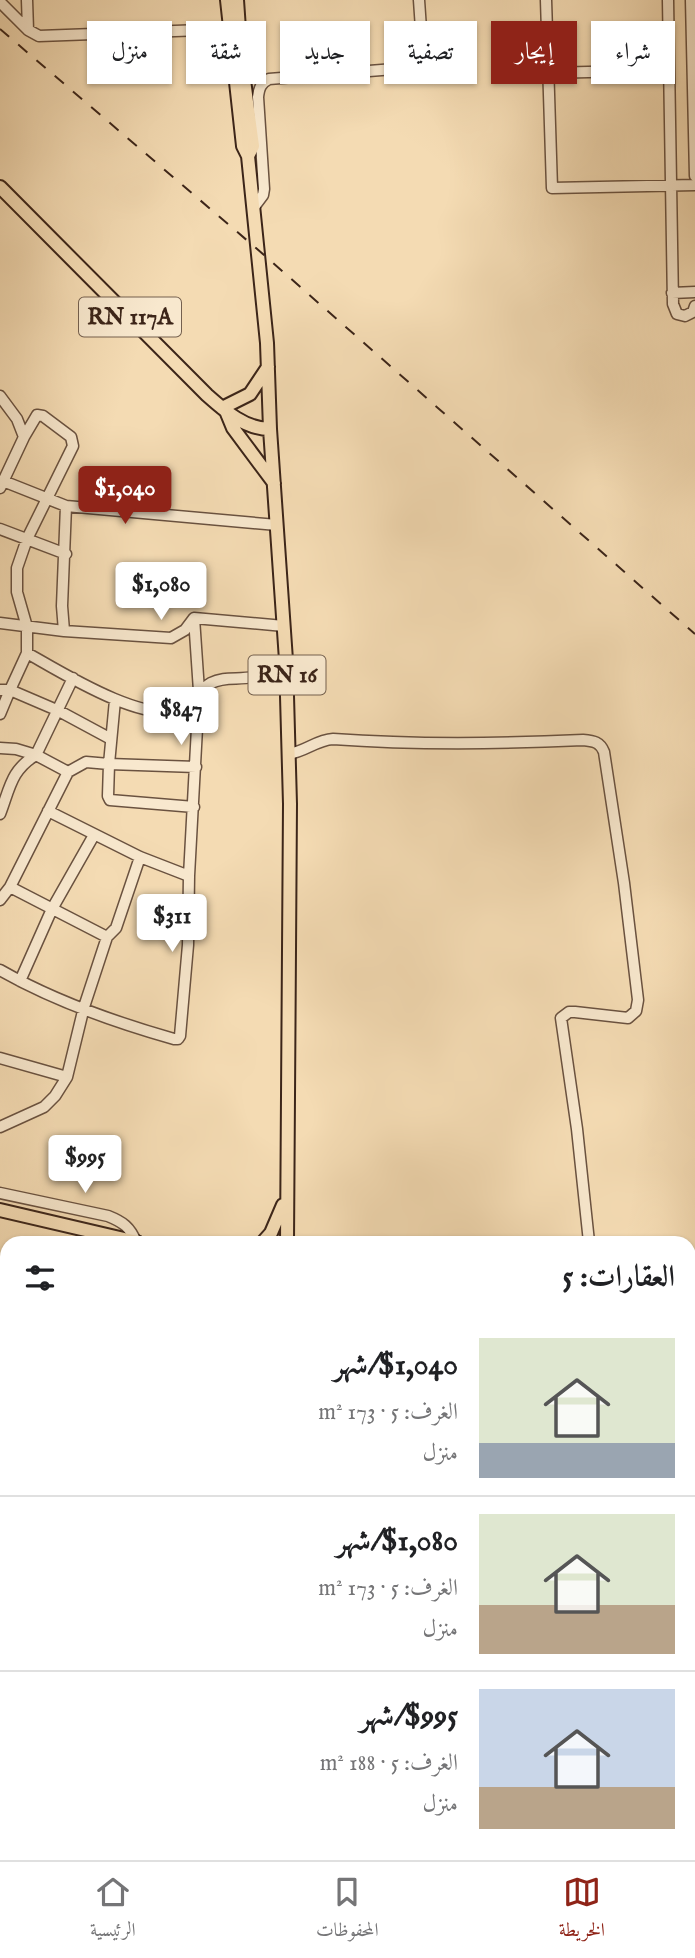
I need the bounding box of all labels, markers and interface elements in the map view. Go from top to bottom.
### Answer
chip: منزل [87,21,172,84]
chip: شقة [186,21,266,84]
chip: جديد [280,21,370,84]
chip: تصفية [384,21,477,84]
chip: إيجار [491,21,577,84]
chip: شراء [591,21,675,84]
road number: RN 117A [79,298,181,336]
pin: $1,040 [68,466,182,526]
text: $1,040 [94,474,156,503]
pin: $1,080 [104,562,218,622]
text: $1,080 [131,570,191,599]
road number: RN 16 [248,656,326,694]
pin: $847 [140,688,222,747]
text: $847 [159,695,203,724]
pin: $311 [131,894,213,954]
text: $311 [153,902,191,931]
pin: $995 [44,1136,126,1195]
text: $995 [64,1143,106,1172]
icon: filters [21,1259,59,1297]
text: العقارات: 5 [562,1259,675,1297]
text: $1,040/شهر [333,1347,458,1385]
icon: home [535,1366,619,1450]
text: الغرف: 5 · 173 m² [318,1398,458,1427]
text: منزل [423,1439,458,1468]
text: $1,080/شهر [336,1523,458,1561]
icon: home [535,1542,619,1626]
text: الغرف: 5 · 173 m² [318,1574,458,1603]
text: منزل [423,1615,458,1644]
text: $995/شهر [360,1698,458,1736]
icon: home [535,1717,619,1801]
text: الغرف: 5 · 188 m² [320,1749,458,1778]
text: منزل [423,1790,458,1819]
tab: الرئيسية [90,1873,136,1948]
tab: المحفوظات [316,1873,379,1948]
tab: الخريطة [559,1873,605,1948]

